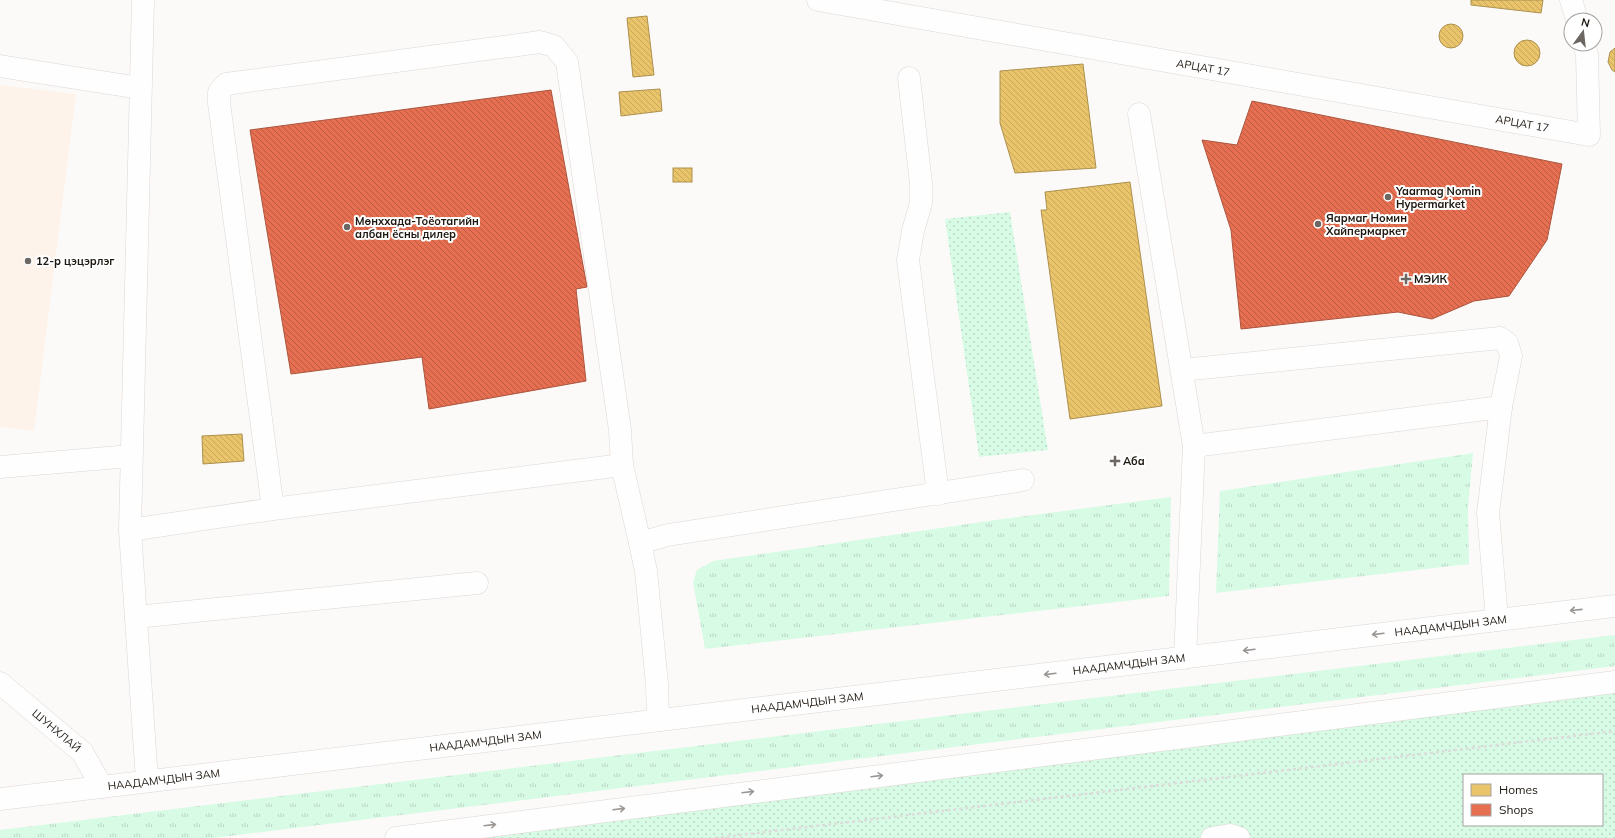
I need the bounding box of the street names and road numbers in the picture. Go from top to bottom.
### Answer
street label: АРЦАТ 17 [1175,56,1231,79]
street label: АРЦАТ 17 [1494,112,1550,135]
street label: НААДАМЧДЫН ЗАМ [1394,612,1508,639]
street label: НААДАМЧДЫН ЗАМ [1072,650,1186,678]
street label: НААДАМЧДЫН ЗАМ [750,689,864,716]
street label: ШУНХЛАЙ [29,706,84,755]
street label: НААДАМЧДЫН ЗАМ [429,727,542,755]
street label: НААДАМЧДЫН ЗАМ [107,766,221,793]

